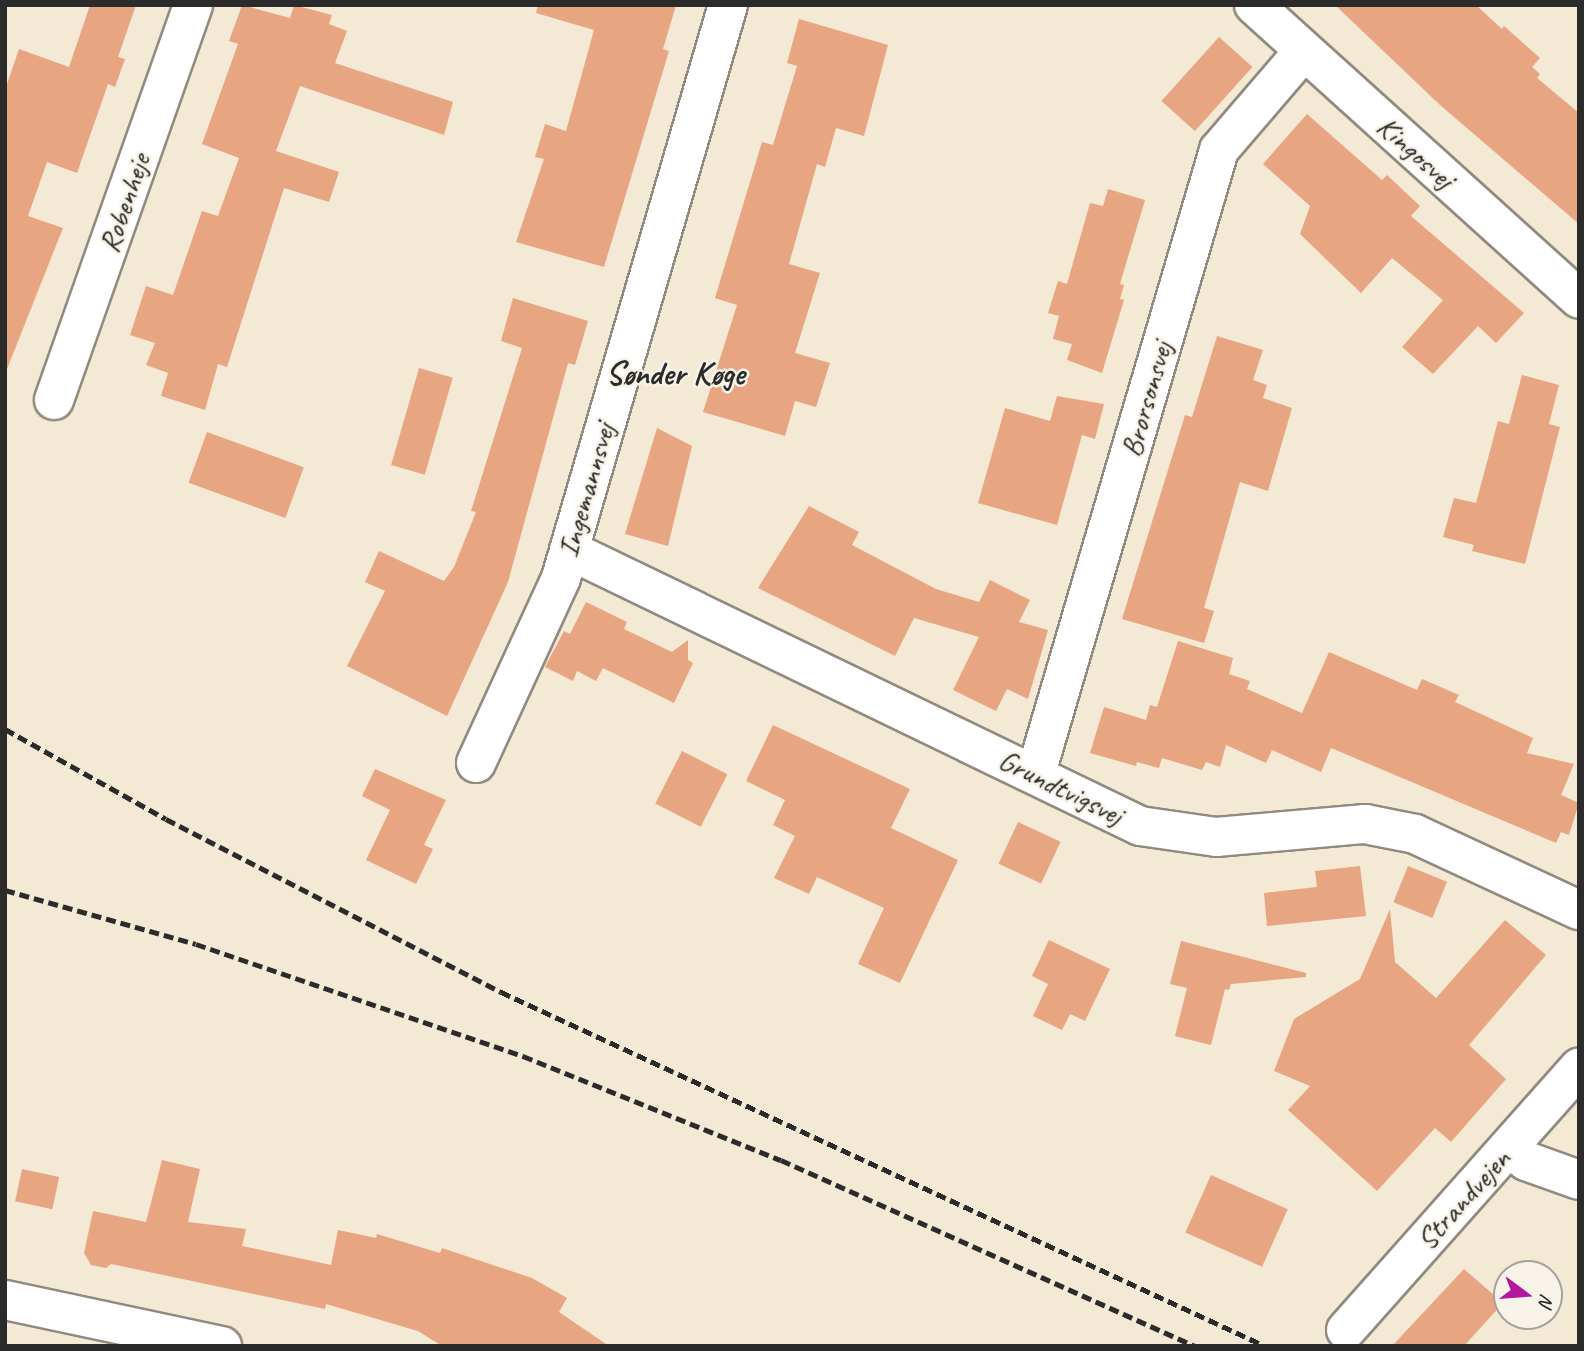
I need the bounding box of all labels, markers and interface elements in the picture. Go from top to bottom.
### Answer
street label: Kingosvej [1370,108,1462,196]
street label: Robenheje [90,149,158,257]
street label: Brorsonsvej [1112,337,1180,461]
district label: Sønder Køge [606,354,744,394]
street label: Ingemannsvej [550,419,622,561]
street label: Grundtvigsvej [993,741,1129,833]
street label: Strandvejen [1408,1141,1518,1257]
north arrow [1493,1260,1563,1330]
text: N [1533,1291,1559,1309]

